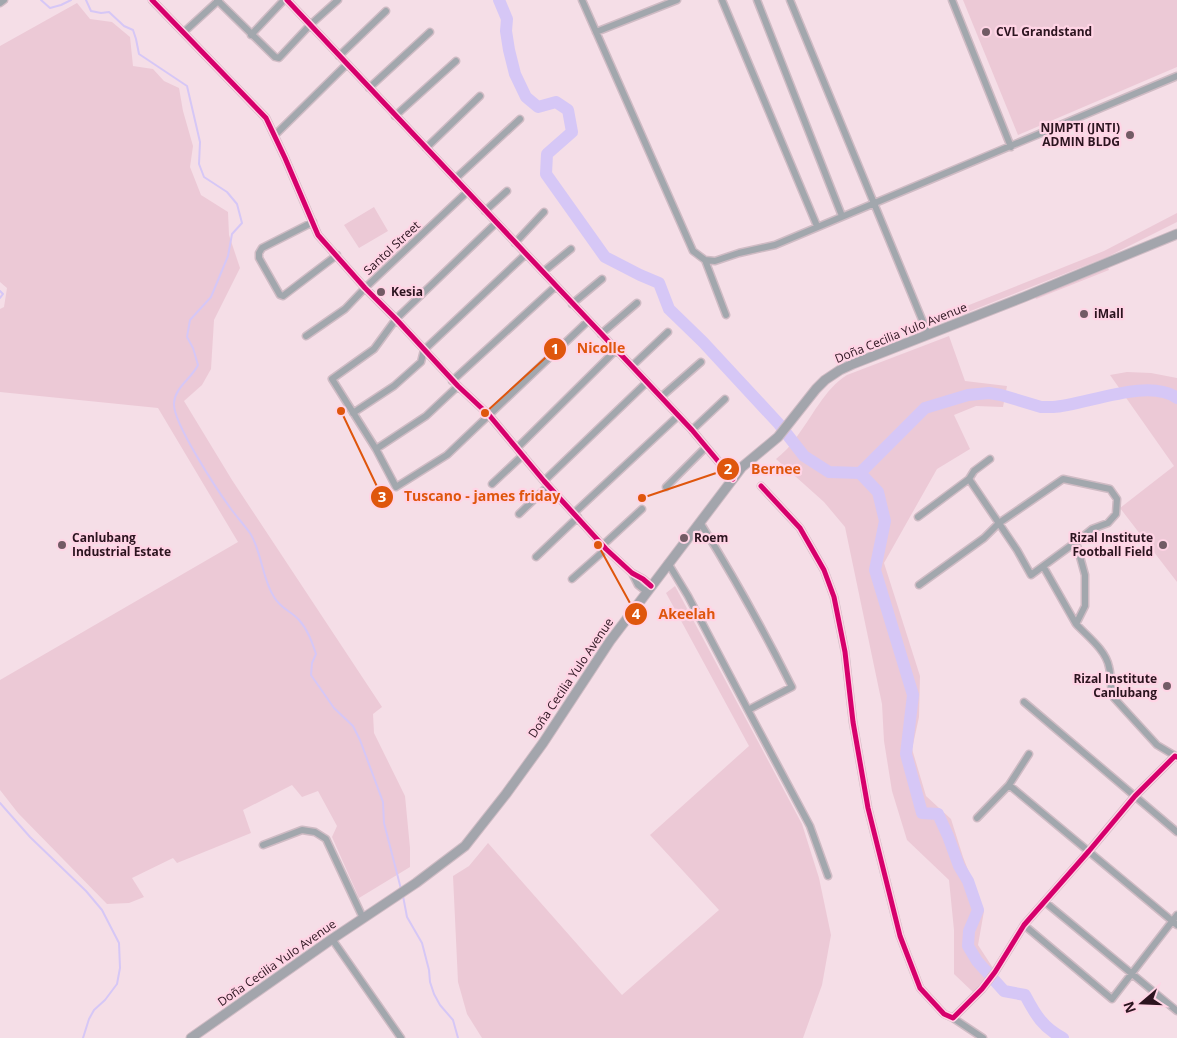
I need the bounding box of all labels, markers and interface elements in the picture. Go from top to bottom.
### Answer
place label: CVL Grandstand [996,23,1092,40]
marker: CVL Grandstand [980,26,992,38]
place label: NJMPTI (JNTI) ADMIN BLDG [1041,119,1120,150]
marker: NJMPTI (JNTI) ADMIN BLDG [1124,129,1136,141]
street label: Santol Street [360,217,424,278]
place label: Kesia [391,283,423,300]
marker: Kesia [375,286,387,298]
street label: Doña Cecilia Yulo Avenue [832,298,970,367]
place label: iMall [1094,305,1124,322]
marker: iMall [1078,308,1090,320]
callout: Nicolle [542,334,636,363]
text: 1 [551,338,559,358]
text: Nicolle [577,338,625,357]
callout: Bernee [716,454,811,483]
text: 2 [724,458,733,478]
text: Bernee [751,459,801,478]
callout: Tuscano - james friday [369,482,570,511]
text: 3 [378,486,386,506]
text: Tuscano - james friday [404,486,560,505]
place label: Canlubang Industrial Estate [72,529,171,560]
place label: Roem [694,529,728,546]
place label: Rizal Institute Football Field [1069,529,1153,560]
marker: Roem [678,532,690,544]
marker: Canlubang Industrial Estate [56,539,68,551]
marker: Rizal Institute Football Field [1157,539,1169,551]
callout: Akeelah [623,599,725,628]
text: 4 [632,603,641,623]
text: Akeelah [659,604,715,623]
street label: Doña Cecilia Yulo Avenue [524,614,617,741]
place label: Rizal Institute Canlubang [1073,670,1157,701]
marker: Rizal Institute Canlubang [1161,680,1173,692]
street label: Doña Cecilia Yulo Avenue [214,915,340,1010]
north arrow [1117,978,1167,1028]
text: N [1118,999,1140,1016]

